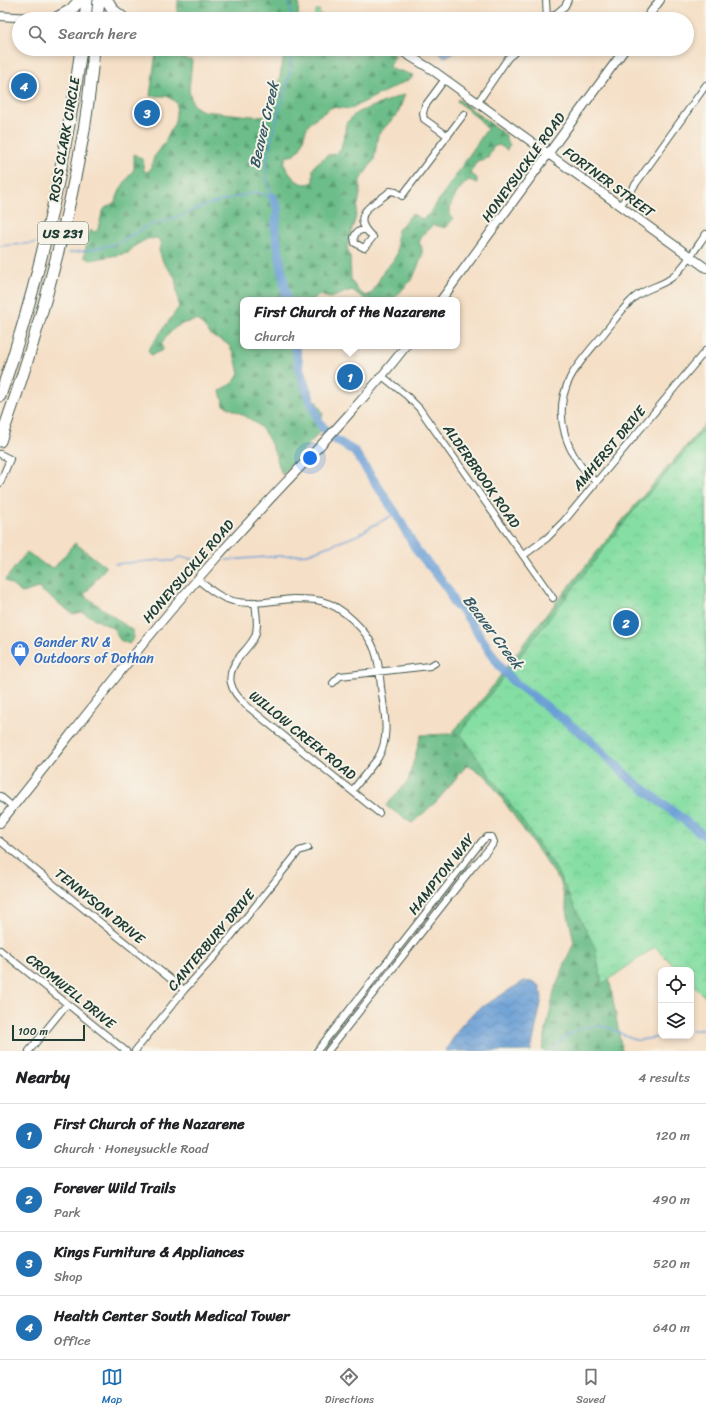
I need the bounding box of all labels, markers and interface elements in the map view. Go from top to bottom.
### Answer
search box [12,12,694,56]
text: Search here [58,21,137,47]
icon: search [26,23,48,45]
pin: 4 [11,71,37,101]
street label: ROSS CLARK CIRCLE [41,73,88,204]
water label: Beaver Creek [241,77,287,171]
pin: 3 [134,98,160,128]
street label: HONEYSUCKLE ROAD [475,106,572,228]
street label: FORTNER STREET [558,141,661,225]
road number: US 231 [38,222,88,244]
popup [240,297,460,349]
text: First Church of the Nazarene [255,299,445,325]
text: Church [255,325,295,348]
pin: 1 [337,362,363,392]
street label: AMHERST DRIVE [565,399,653,497]
street label: ALDERBROOK ROAD [436,418,527,534]
your location [300,448,320,468]
street label: HONEYSUCKLE ROAD [136,513,241,629]
water label: Beaver Creek [456,589,531,677]
pin: 2 [613,608,639,638]
place label: Gander RV & Outdoors of Dothan [34,630,154,671]
shop icon: Gander RV & Outdoors of Dothan [9,639,31,667]
street label: WILLOW CREEK ROAD [243,684,363,787]
street label: HAMPTON WAY [402,827,482,920]
street label: TENNYSON DRIVE [49,862,151,952]
street label: CANTERBURY DRIVE [161,883,263,997]
street label: CROMWELL DRIVE [20,947,122,1036]
map controls [658,967,694,1039]
button: locate [658,967,694,1003]
button: layers [658,1003,694,1039]
text: 100 m [18,1022,48,1041]
scale bar [12,1023,85,1042]
text: Nearby [16,1062,70,1092]
text: 4 results [638,1066,690,1089]
text: First Church of the Nazarene [54,1111,245,1137]
text: 1 [26,1124,32,1147]
text: 120 m [655,1124,690,1147]
text: Church · Honeysuckle Road [54,1137,208,1160]
text: Forever Wild Trails [54,1175,176,1201]
text: 2 [25,1188,33,1211]
text: 490 m [652,1188,690,1211]
text: Park [54,1201,81,1224]
text: Kings Furniture & Appliances [54,1239,244,1265]
text: 3 [25,1252,33,1275]
text: 520 m [653,1252,690,1275]
text: Shop [54,1265,82,1288]
text: Health Center South Medical Tower [54,1303,289,1329]
text: 4 [25,1316,33,1339]
text: 640 m [653,1316,690,1339]
text: Office [54,1329,91,1352]
tab: Map [101,1366,123,1409]
tab: Directions [325,1366,374,1409]
tab: Saved [576,1366,605,1409]

